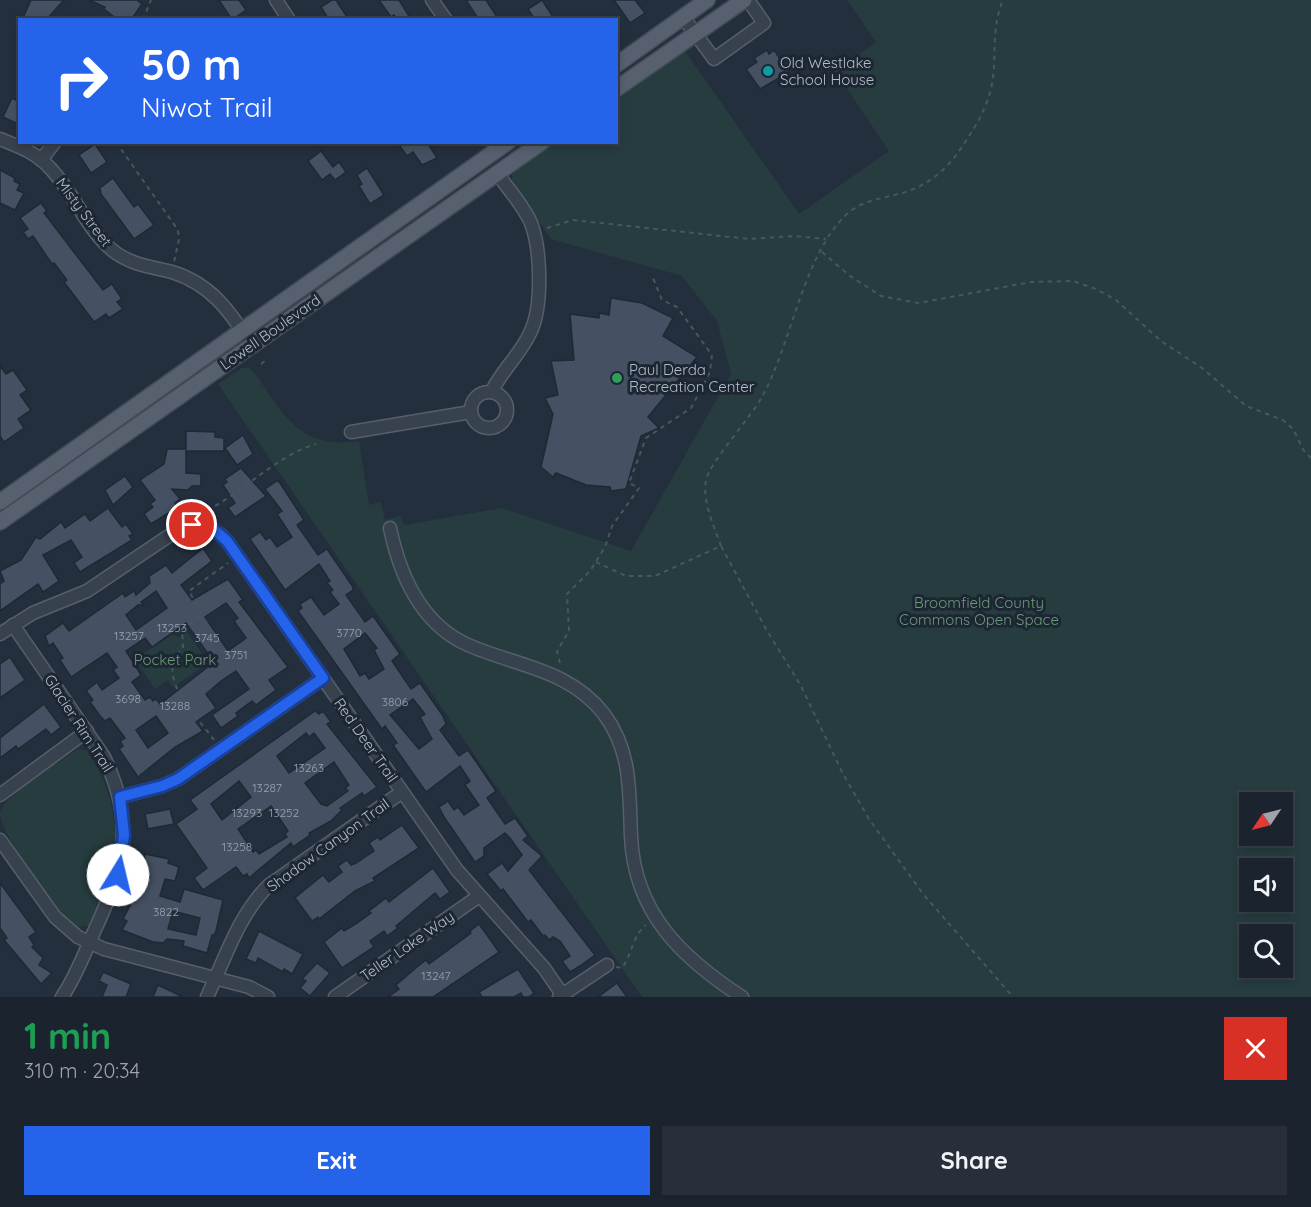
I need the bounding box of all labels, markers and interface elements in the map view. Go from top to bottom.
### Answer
text: 50 m [141,38,241,91]
icon: right [42,42,120,120]
place label: Old Westlake School House [780,53,874,89]
marker: Old Westlake School House [761,64,775,78]
text: Niwot Trail [141,90,273,124]
street label: Misty Street [52,174,116,250]
street label: Lowell Boulevard [216,290,324,374]
place label: Paul Derda Recreation Center [629,360,755,396]
marker: Paul Derda Recreation Center [610,371,624,385]
pin [166,499,217,550]
icon: arrive [175,508,208,541]
park label: Broomfield County Commons Open Space [899,593,1059,629]
house number: 13253 [157,620,187,635]
house number: 3770 [336,625,362,640]
house number: 13257 [114,628,144,643]
house number: 3745 [195,630,219,645]
house number: 3751 [224,647,248,662]
park label: Pocket Park [134,650,216,669]
street label: Glacier Rim Trail [40,671,118,775]
house number: 3698 [115,691,141,706]
street label: Red Deer Trail [330,694,402,786]
house number: 3806 [382,694,409,709]
house number: 13288 [160,698,190,713]
house number: 13263 [294,760,324,775]
house number: 13287 [252,780,282,795]
north arrow [1239,792,1293,846]
map controls [1239,792,1293,978]
street label: Shadow Canyon Trail [263,794,393,896]
house number: 13293 [232,805,262,820]
house number: 13252 [269,805,300,820]
house number: 13258 [222,839,252,854]
position arrow [86,843,150,907]
button: sound [1239,858,1293,912]
house number: 3822 [153,904,179,919]
street label: Teller Lake Way [356,907,458,985]
button: search [1239,924,1293,978]
house number: 13247 [421,968,451,983]
text: 1 min [24,1013,111,1058]
button: close [1224,1017,1287,1080]
text: 310 m · 20:34 [24,1058,140,1083]
button: Exit [24,1126,650,1195]
button: Share [662,1126,1287,1195]

